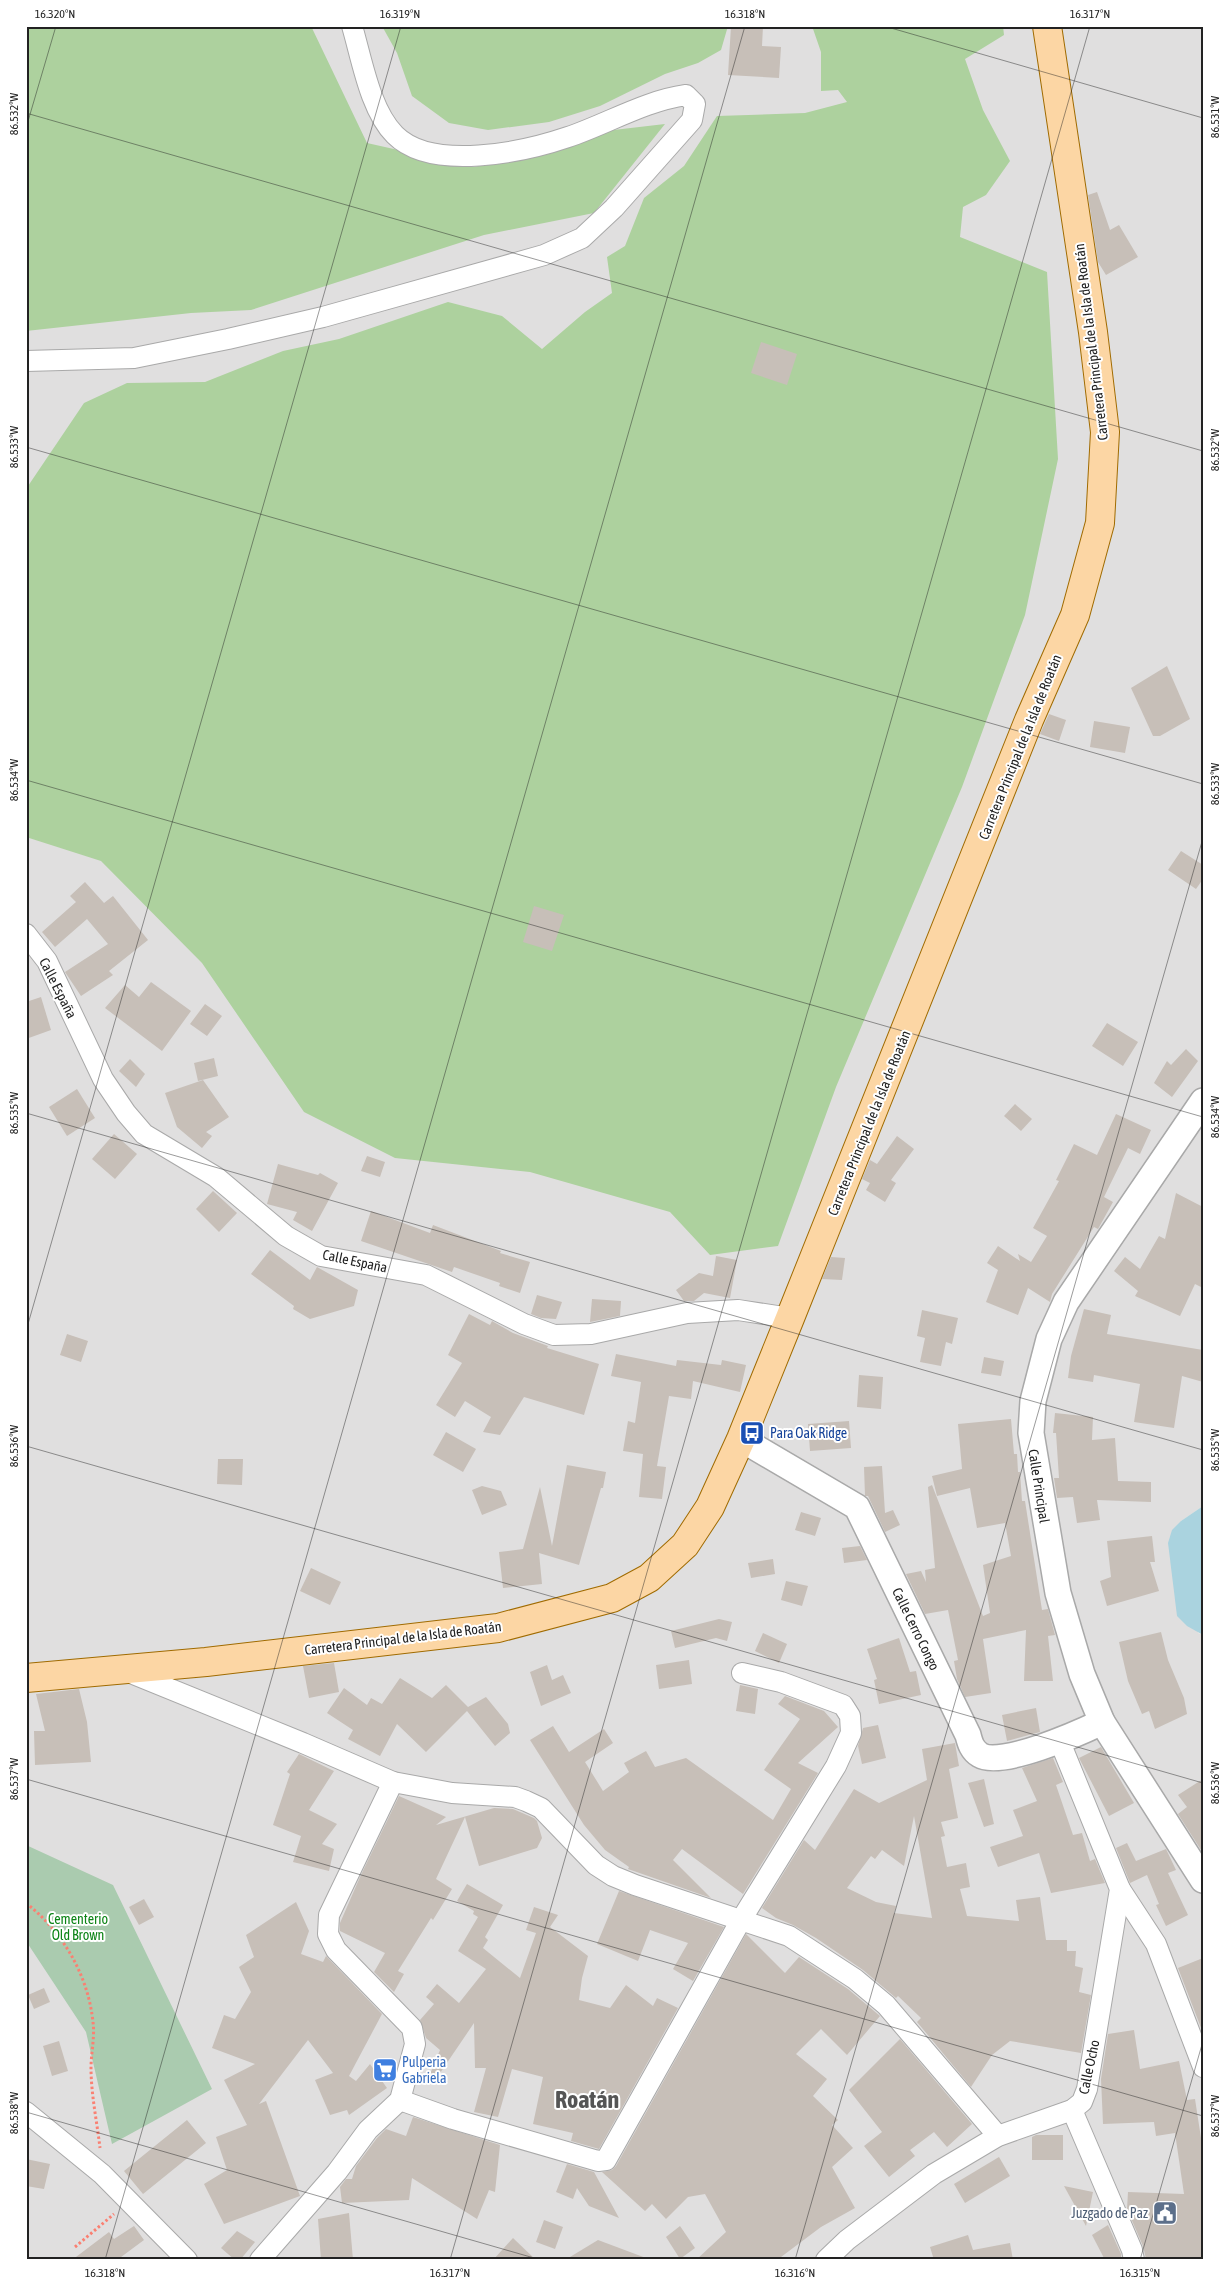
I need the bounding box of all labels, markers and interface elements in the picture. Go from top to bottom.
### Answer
text: 16.320°N [35,7,75,21]
text: 16.319°N [380,7,420,21]
text: 16.318°N [725,7,765,21]
text: 16.317°N [1070,7,1110,21]
text: 86.532°W [7,93,21,135]
text: 86.531°W [1208,96,1222,138]
street label: Carretera Principal de la Isla de Roatán [1071,243,1111,441]
text: 86.533°W [7,426,21,468]
text: 86.532°W [1208,429,1222,471]
street label: Carretera Principal de la Isla de Roatán [975,652,1065,842]
text: 86.534°W [7,759,21,801]
text: 86.533°W [1208,763,1222,805]
street label: Calle España [36,955,80,1021]
street label: Carretera Principal de la Isla de Roatán [824,1028,914,1218]
text: 86.535°W [7,1092,21,1134]
text: 86.534°W [1208,1096,1222,1138]
street label: Calle España [321,1246,389,1276]
bus stop icon: Para Oak Ridge [739,1420,765,1446]
text: 86.536°W [7,1425,21,1467]
place label: Para Oak Ridge [770,1425,847,1441]
text: 86.535°W [1208,1429,1222,1471]
street label: Calle Principal [1025,1448,1053,1524]
street label: Calle Cerro Congo [889,1585,943,1673]
street label: Carretera Principal de la Isla de Roatán [304,1618,502,1658]
text: 86.537°W [7,1758,21,1800]
text: 86.536°W [1208,1762,1222,1804]
park label: Cementerio Old Brown [48,1911,108,1943]
street label: Calle Ocho [1075,2038,1103,2096]
place label: Pulperia Gabriela [402,2054,447,2086]
supermarket icon: Pulperia Gabriela [372,2057,398,2083]
district label: Roatán [555,2086,619,2113]
text: 86.538°W [7,2092,21,2134]
text: 86.537°W [1208,2095,1222,2137]
public building icon: Juzgado de Paz [1152,2200,1178,2226]
place label: Juzgado de Paz [1071,2205,1148,2221]
text: 16.318°N [85,2266,125,2280]
text: 16.317°N [430,2266,470,2280]
text: 16.316°N [775,2266,815,2280]
text: 16.315°N [1120,2266,1160,2280]

